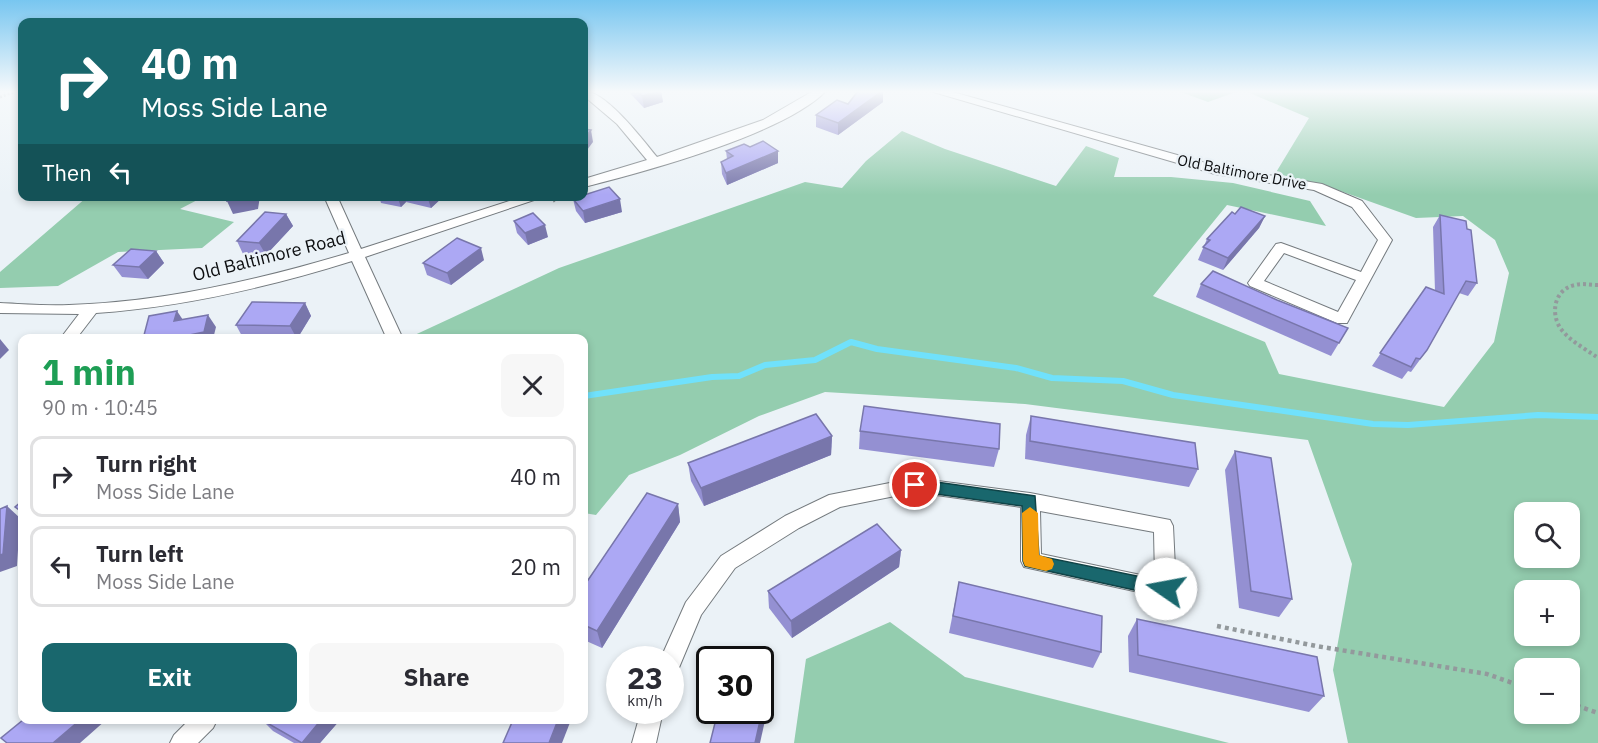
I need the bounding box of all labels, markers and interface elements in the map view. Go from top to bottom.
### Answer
text: 40 m [141,36,239,91]
icon: right [42,42,120,120]
text: Moss Side Lane [141,89,328,124]
street label: Old Baltimore Drive [1176,150,1308,194]
icon: left [104,156,137,189]
text: Then [42,158,92,187]
street label: Old Baltimore Road [190,226,348,286]
text: 1 min [42,348,136,395]
button: close [501,354,564,417]
text: 90 m · 10:45 [42,394,158,421]
text: Turn right [96,449,197,478]
pin [889,459,940,510]
icon: right [45,460,78,493]
text: 40 m [510,462,561,491]
icon: arrive [898,468,931,501]
text: Moss Side Lane [96,478,234,505]
map controls [1514,502,1580,724]
button: search [1514,502,1580,568]
text: Turn left [96,539,184,568]
icon: left [45,550,78,583]
text: 20 m [510,552,561,581]
position arrow [1134,557,1198,621]
text: Moss Side Lane [96,568,234,595]
button: + [1514,580,1580,646]
button: Exit [42,643,297,712]
button: Share [309,643,564,712]
speed limit sign: 30 [696,646,774,724]
text: 23 [627,658,663,697]
button: − [1514,658,1580,724]
text: km/h [627,691,663,710]

